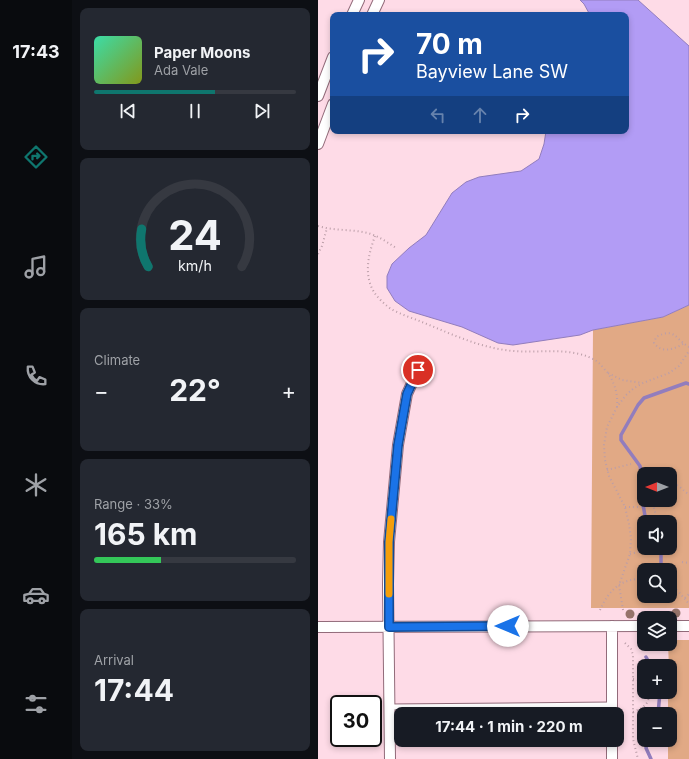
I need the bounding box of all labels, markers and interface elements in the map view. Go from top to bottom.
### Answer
text: 70 m [416,27,483,61]
icon: right [350,28,402,80]
text: 17:43 [12,41,60,62]
text: Paper Moons [154,43,250,62]
text: Bayview Lane SW [416,61,568,82]
text: Ada Vale [154,62,208,78]
icon: previous [117,100,139,122]
icon: pause [184,100,206,122]
icon: next [251,100,273,122]
icon: left [427,104,449,126]
icon: ahead [469,104,491,126]
icon: right [511,104,533,126]
icon: directions [22,143,50,171]
text: 24 [168,210,222,260]
icon: music [22,253,50,281]
text: km/h [178,257,212,274]
text: Climate [94,352,140,368]
pin [401,353,435,387]
icon: arrive [407,359,429,381]
icon: phone [22,362,50,390]
text: 22° [169,372,221,408]
text: − [94,378,109,404]
text: + [281,378,296,404]
north arrow [637,467,677,507]
map controls [637,467,677,747]
icon: climate [22,471,50,499]
text: Range · 33% [94,496,173,512]
button: sound [637,515,677,555]
text: 165 km [94,516,197,552]
button: search [637,563,677,603]
icon: car [22,581,50,609]
position arrow [487,605,529,647]
button: layers [637,611,677,651]
text: Arrival [94,652,134,668]
button: + [637,659,677,699]
text: 17:44 [94,672,174,708]
icon: filters [22,690,50,718]
speed limit sign: 30 [330,695,382,747]
button: − [637,707,677,747]
text: 17:44 · 1 min · 220 m [435,717,583,736]

